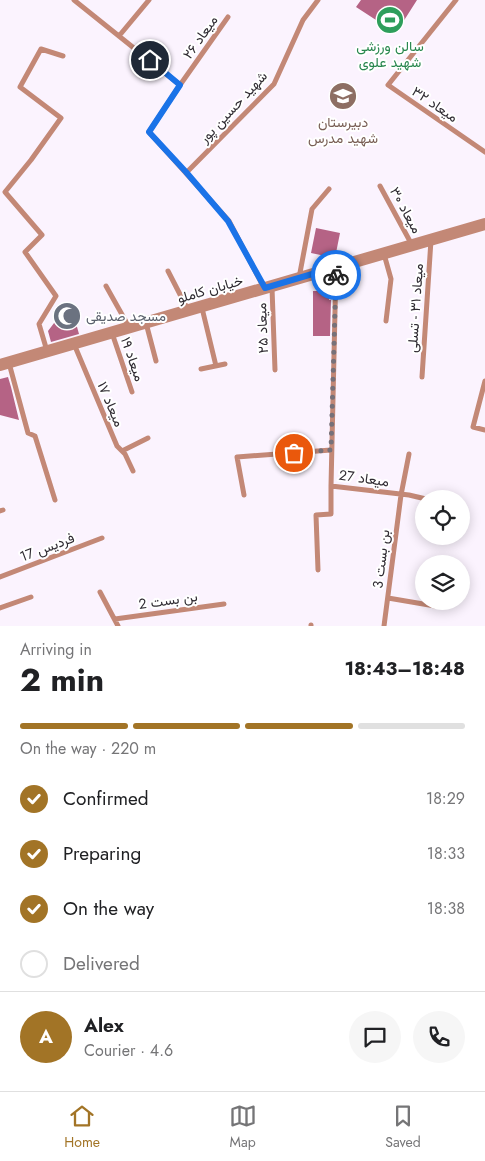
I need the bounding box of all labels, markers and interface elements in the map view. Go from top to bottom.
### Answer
sports icon: سالن ورزشی شهید علوی [375,5,405,35]
street label: میعاد ۲۶ [178,11,222,63]
place label: سالن ورزشی شهید علوی [356,36,424,72]
pin [129,39,171,81]
icon: home [136,46,164,74]
street label: شهید حسین پور [194,67,272,148]
school or university icon: دبیرستان شهید مدرس [328,81,358,111]
street label: میعاد ۳۲ [408,81,462,127]
place label: دبیرستان شهید مدرس [308,112,378,148]
street label: میعاد ۳۰ [385,183,427,237]
courier [311,250,361,300]
icon: bike [322,261,350,289]
street label: میعاد ۳۱ - تسلی [402,263,428,353]
street label: خیابان کاملو [175,270,245,308]
mosque icon: مسجد صدیقی [52,301,82,331]
street label: میعاد ۲۵ [251,302,273,354]
place label: مسجد صدیقی [86,306,166,326]
street label: میعاد ۱۹ [116,334,150,384]
street label: میعاد ۱۷ [93,378,129,430]
pin [273,432,315,474]
icon: bag [280,439,308,467]
street label: میعاد 27 [338,465,390,491]
map controls [415,490,470,610]
button: locate [415,490,470,545]
street label: فردیس 17 [17,527,77,567]
street label: بن بست 3 [367,528,395,590]
button: layers [415,555,470,610]
street label: بن بست 2 [137,586,199,614]
text: Arriving in [20,638,92,661]
text: 18:43–18:48 [344,655,465,682]
text: 2 min [20,657,104,703]
text: On the way · 220 m [20,737,156,760]
icon: check [20,785,48,813]
text: Confirmed [63,785,149,812]
text: 18:29 [426,787,465,810]
icon: check [20,840,48,868]
text: Preparing [63,840,141,867]
text: 18:33 [427,842,465,865]
icon: check [20,895,48,923]
text: On the way [63,895,154,922]
text: 18:38 [427,897,465,920]
text: Delivered [63,950,140,977]
button: chat [349,1011,401,1063]
button: phone [413,1011,465,1063]
text: Alex [84,1012,124,1039]
text: A [39,1023,53,1050]
text: Courier · 4.6 [84,1039,173,1062]
tab: Home [64,1102,100,1152]
tab: Map [229,1102,257,1152]
tab: Saved [385,1102,421,1152]

